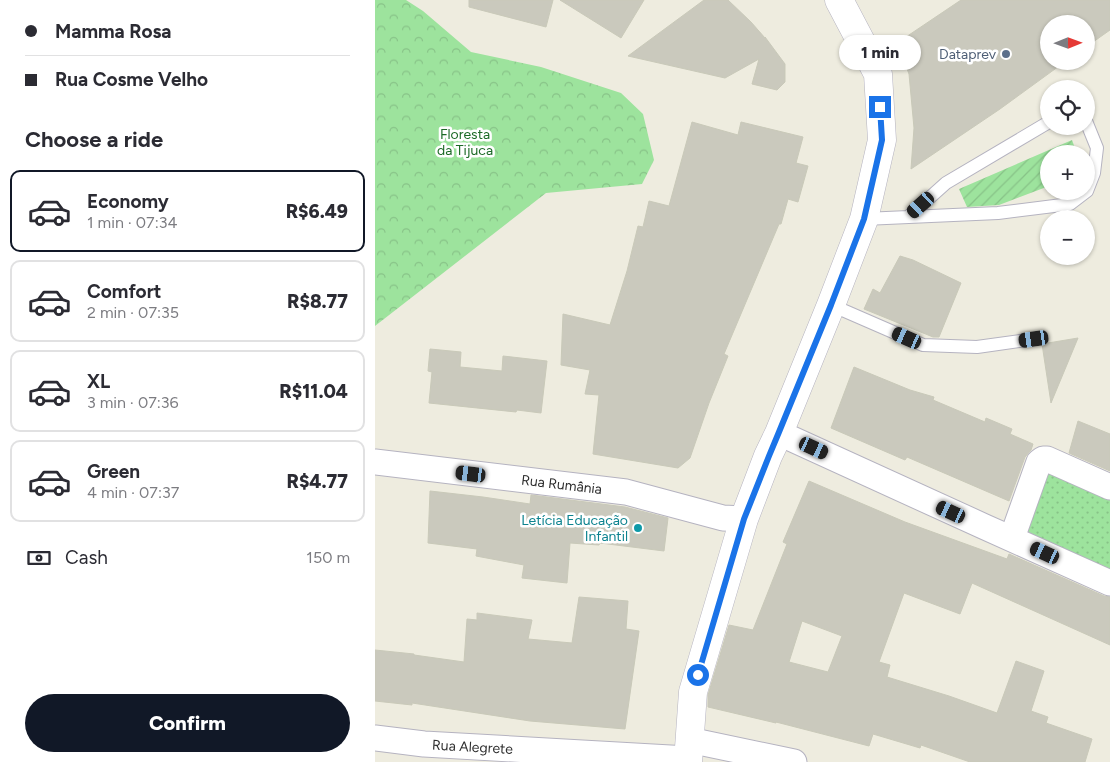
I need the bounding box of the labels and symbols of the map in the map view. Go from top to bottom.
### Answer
north arrow [1040,15,1095,70]
callout: 1 min [839,34,921,70]
place label: Dataprev [939,46,997,63]
marker: Dataprev [1000,48,1012,60]
route end [869,96,891,118]
park label: Floresta da Tijuca [437,126,493,159]
car [904,189,937,221]
car [890,325,923,351]
car [1018,329,1049,349]
car [797,435,830,461]
car [455,465,486,483]
street label: Rua Rumânia [520,472,603,498]
car [934,499,967,525]
place label: Letícia Educação Infantil [521,512,628,545]
marker: Letícia Educação Infantil [632,522,644,534]
car [1028,540,1061,566]
route start [687,664,709,686]
street label: Rua Alegrete [432,736,514,758]

